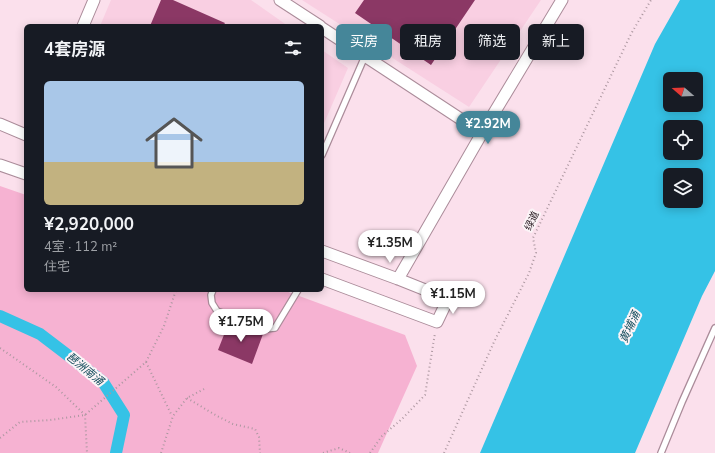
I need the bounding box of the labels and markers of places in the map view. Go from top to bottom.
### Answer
pin: ¥2.92M [455,111,521,145]
pin: ¥1.35M [357,230,423,264]
pin: ¥1.15M [420,281,486,315]
pin: ¥1.75M [208,309,274,343]

